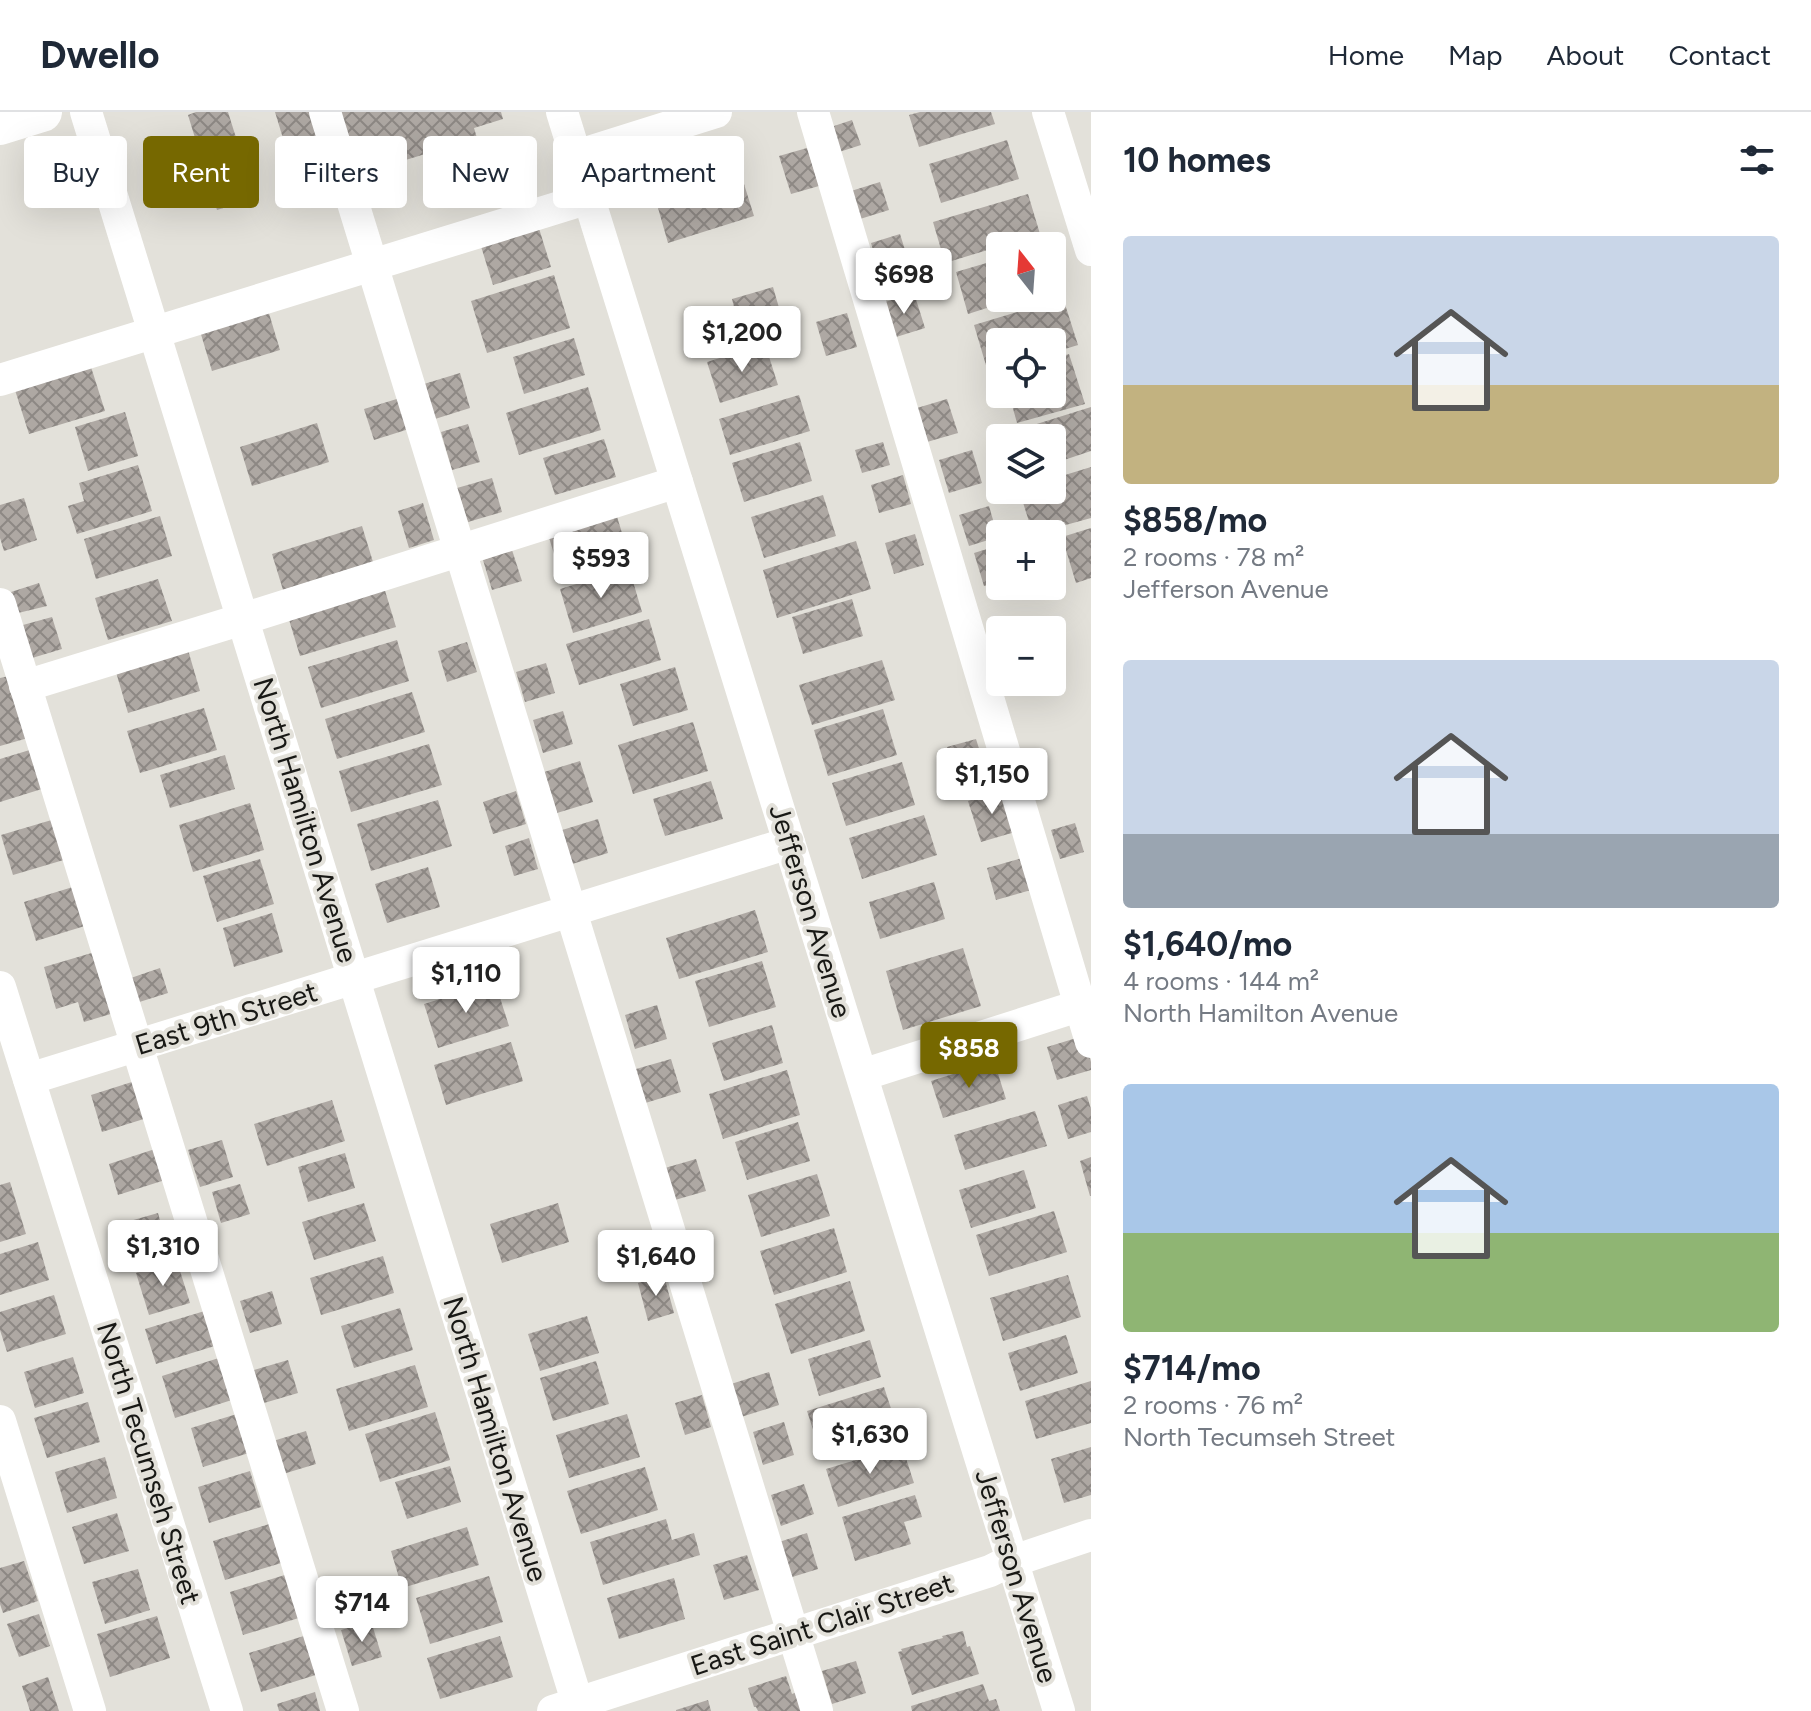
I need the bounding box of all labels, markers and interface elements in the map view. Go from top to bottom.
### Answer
text: Dwello [40,32,160,78]
text: Home [1328,38,1404,72]
text: Map [1448,38,1503,72]
text: About [1547,38,1624,72]
text: Contact [1668,38,1771,72]
chip: Buy [24,136,127,208]
chip: Rent [143,136,259,208]
chip: Filters [275,136,407,208]
chip: New [423,136,537,208]
chip: Apartment [553,136,744,208]
icon: filters [1735,138,1779,182]
text: 10 homes [1123,140,1271,181]
north arrow [986,232,1066,312]
map controls [986,232,1066,696]
pin: $698 [857,248,951,316]
text: $698 [874,258,934,290]
icon: home [1379,288,1523,432]
pin: $1,200 [677,306,807,374]
text: $1,200 [702,316,782,348]
button: locate [986,328,1066,408]
button: layers [986,424,1066,504]
text: $858/mo [1123,500,1267,541]
button: + [986,520,1066,600]
pin: $593 [554,532,648,600]
text: 2 rooms · 78 m² [1123,541,1304,573]
text: $593 [571,542,631,574]
text: Jefferson Avenue [1123,573,1329,605]
button: − [986,616,1066,696]
street label: North Hamilton Avenue [246,673,366,967]
icon: home [1379,712,1523,856]
pin: $1,150 [927,748,1057,816]
text: $1,150 [955,758,1029,790]
street label: Jefferson Avenue [762,800,860,1022]
text: $1,640/mo [1123,924,1292,965]
pin: $1,110 [401,947,531,1015]
text: $1,110 [431,957,501,989]
text: 4 rooms · 144 m² [1123,965,1319,997]
street label: East 9th Street [131,974,321,1062]
text: North Hamilton Avenue [1123,997,1398,1029]
pin: $858 [922,1022,1016,1090]
text: $858 [938,1032,1000,1064]
icon: home [1379,1136,1523,1280]
pin: $1,310 [98,1220,228,1288]
text: $1,310 [126,1230,200,1262]
pin: $1,640 [591,1230,721,1298]
text: $1,640 [616,1240,696,1272]
street label: North Hamilton Avenue [436,1292,556,1586]
street label: North Tecumseh Street [90,1318,208,1608]
text: $714/mo [1123,1348,1261,1389]
text: 2 rooms · 76 m² [1123,1389,1303,1421]
pin: $1,630 [805,1408,935,1476]
text: $1,630 [831,1418,909,1450]
text: North Tecumseh Street [1123,1421,1395,1453]
street label: Jefferson Avenue [968,1465,1066,1687]
street label: East Saint Clair Street [686,1565,958,1683]
pin: $714 [315,1576,409,1644]
text: $714 [334,1586,390,1618]

